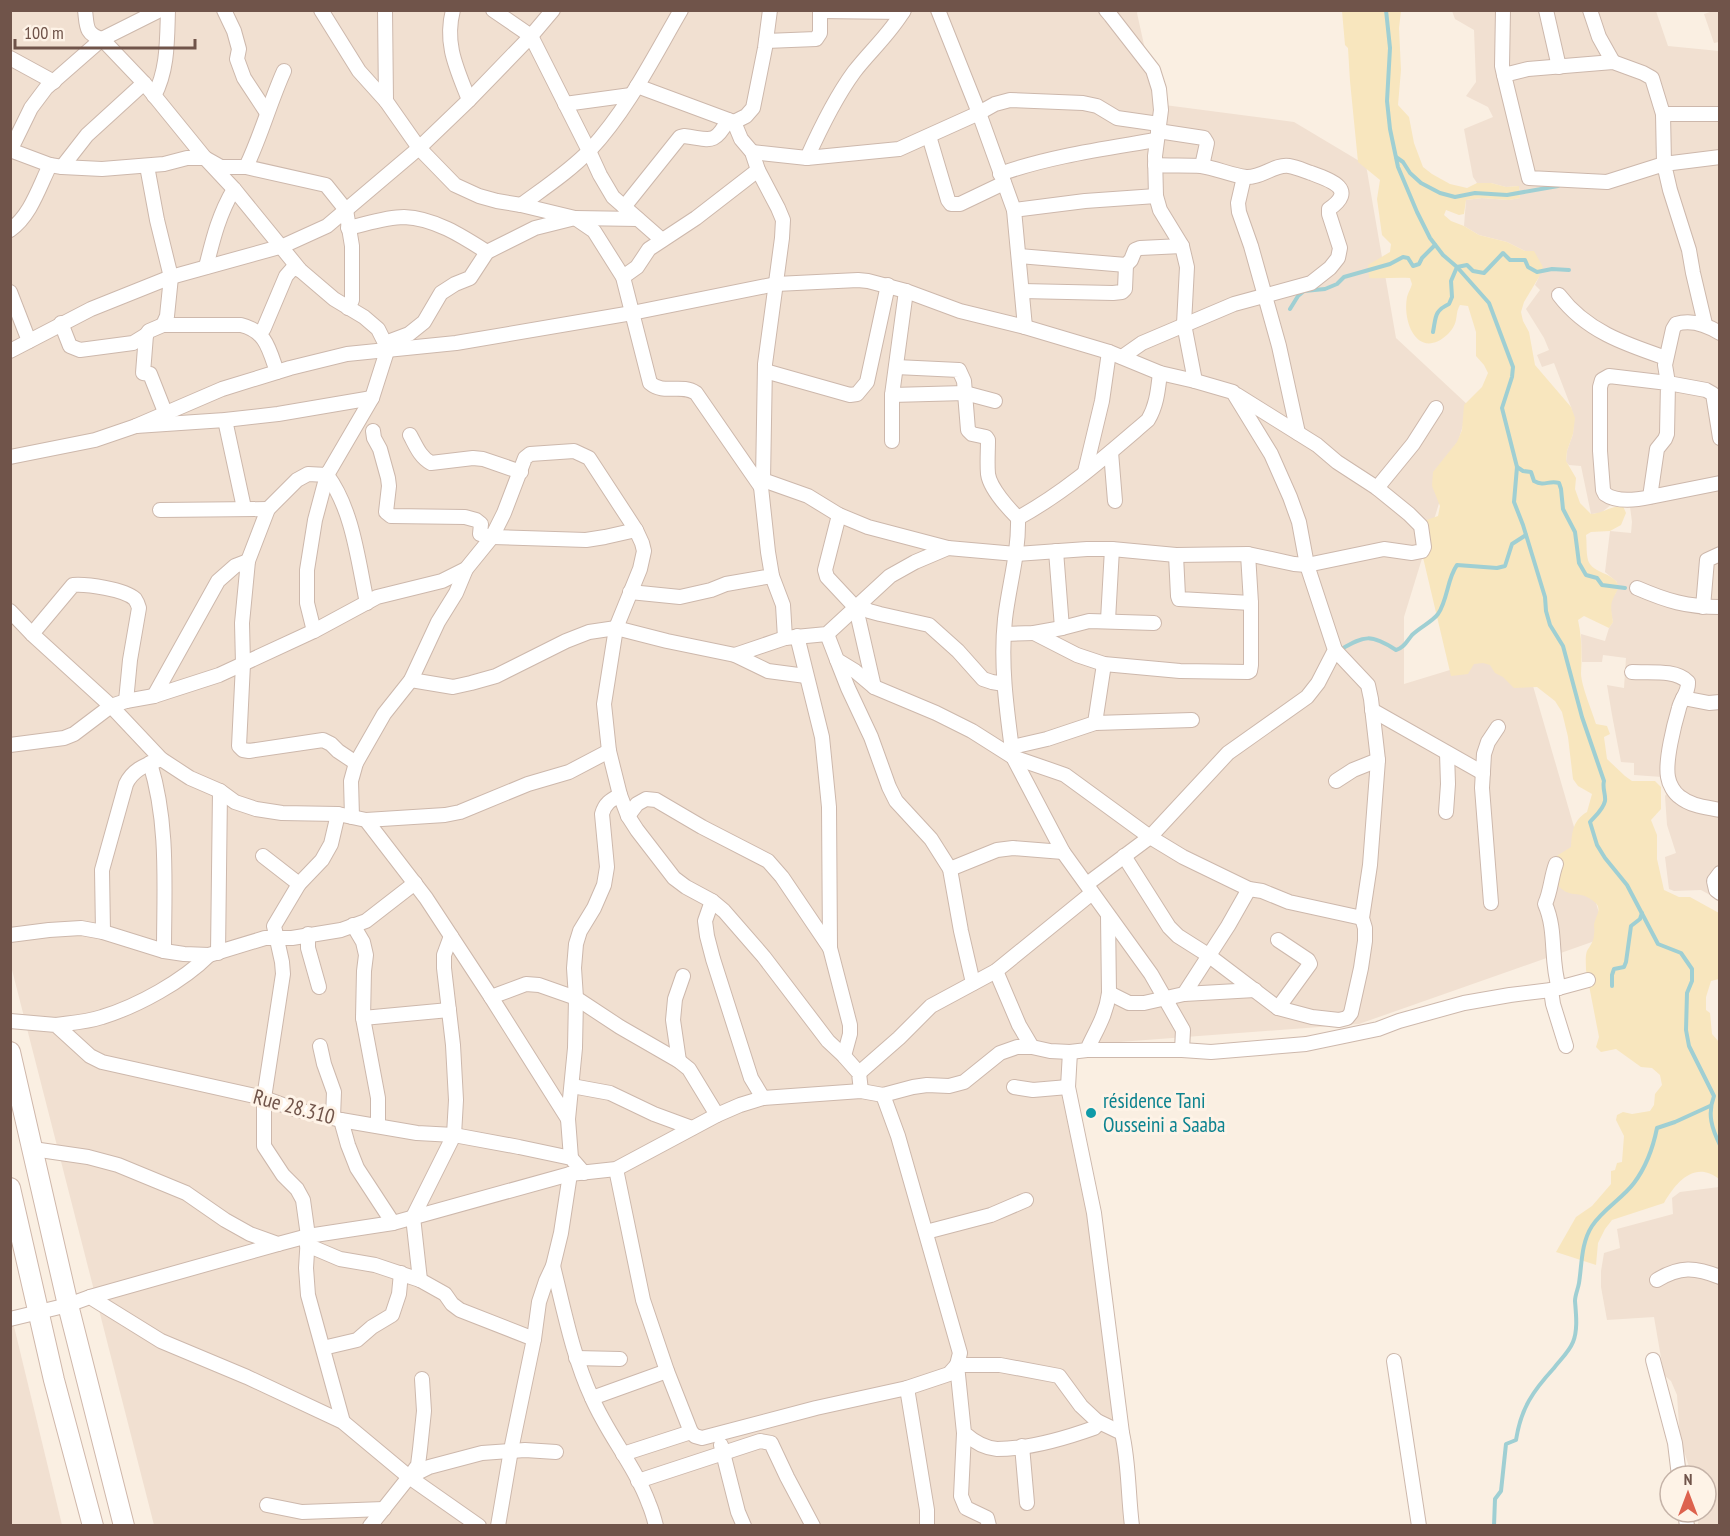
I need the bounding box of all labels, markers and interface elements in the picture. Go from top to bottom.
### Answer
scale bar [15,12,195,50]
text: 100 m [24,21,64,44]
street label: Rue 28.310 [250,1083,338,1130]
place label: résidence Tani Ousseini a Saaba [1103,1087,1225,1138]
marker: résidence Tani Ousseini a Saaba [1084,1106,1098,1120]
north arrow [1658,1464,1718,1524]
text: N [1684,1469,1692,1489]

